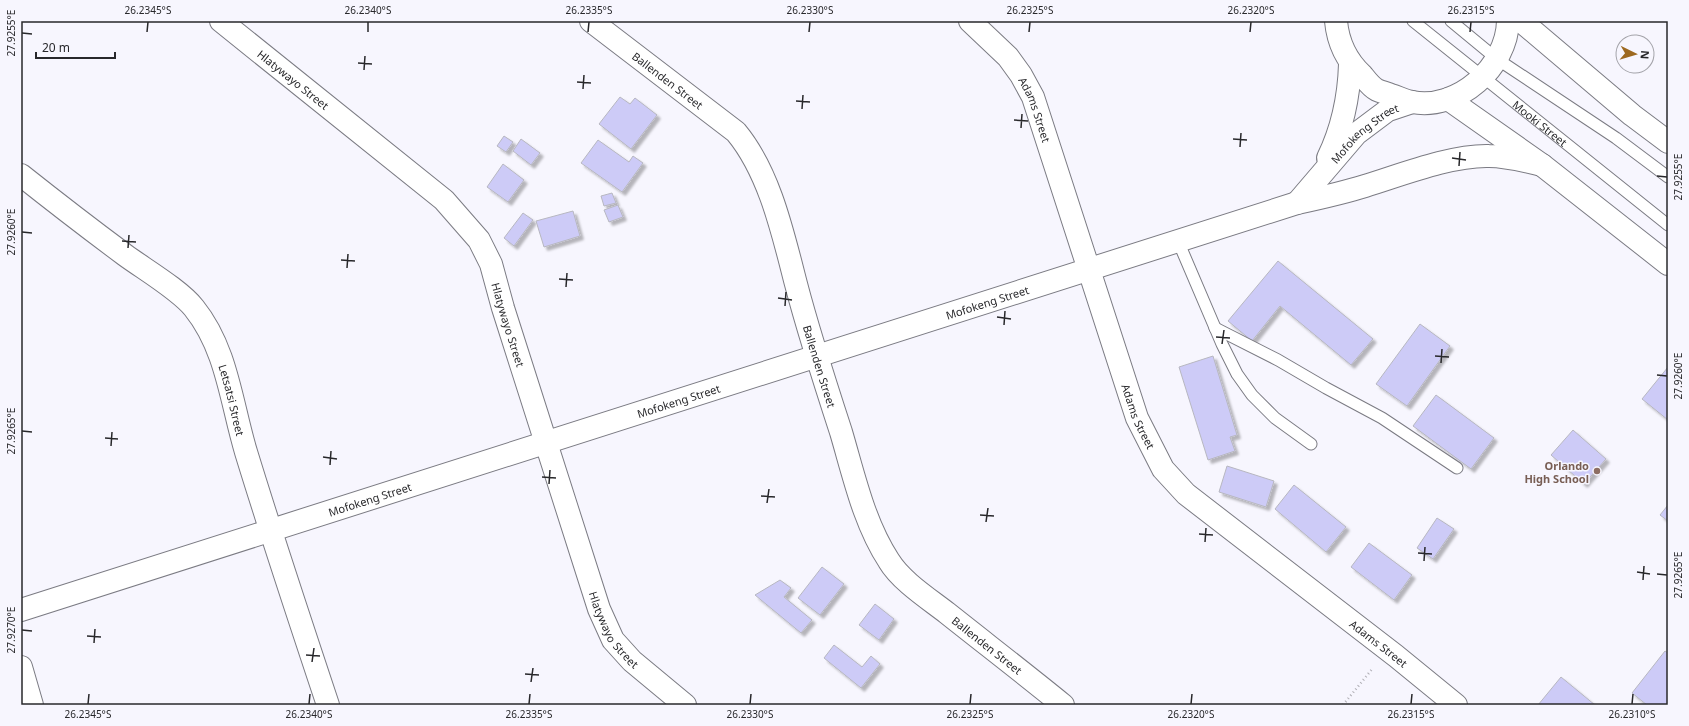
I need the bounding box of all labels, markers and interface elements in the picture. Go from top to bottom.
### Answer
text: 26.2345°S [125,3,172,17]
text: 26.2340°S [345,3,392,17]
text: 26.2335°S [566,3,613,17]
text: 26.2330°S [787,3,834,17]
text: 26.2325°S [1007,3,1054,17]
text: 26.2320°S [1228,3,1275,17]
text: 26.2315°S [1448,3,1495,17]
text: 27.9255°E [4,10,18,56]
scale bar [36,34,115,60]
north arrow [1615,34,1655,74]
text: 20 m [42,39,70,56]
street label: Hlatywayo Street [255,46,332,112]
street label: Ballenden Street [630,48,707,112]
text: N [1638,50,1653,60]
street label: Adams Street [1016,74,1055,144]
street label: Mooki Street [1510,96,1571,149]
street label: Mofokeng Street [1327,100,1400,166]
text: 27.9255°E [1671,154,1685,200]
text: 27.9260°E [4,209,18,255]
street label: Hlatywayo Street [489,281,529,369]
street label: Mofokeng Street [944,282,1031,322]
street label: Ballenden Street [800,323,840,409]
text: 27.9260°E [1671,353,1685,399]
street label: Letsatsi Street [216,362,249,437]
street label: Mofokeng Street [635,380,722,421]
street label: Adams Street [1119,382,1159,451]
text: 27.9265°E [4,408,18,454]
place label: Orlando High School [1524,458,1589,486]
marker: Orlando High School [1592,466,1602,476]
street label: Mofokeng Street [326,478,413,519]
text: 27.9265°E [1671,552,1685,598]
street label: Hlatywayo Street [586,589,642,671]
text: 27.9270°E [4,607,18,653]
street label: Ballenden Street [949,613,1026,677]
street label: Adams Street [1347,616,1411,670]
text: 26.2345°S [65,707,112,721]
text: 26.2340°S [286,707,333,721]
text: 26.2335°S [506,707,553,721]
text: 26.2330°S [727,707,774,721]
text: 26.2325°S [947,707,994,721]
text: 26.2320°S [1168,707,1215,721]
text: 26.2315°S [1388,707,1435,721]
text: 26.2310°S [1609,707,1656,721]

